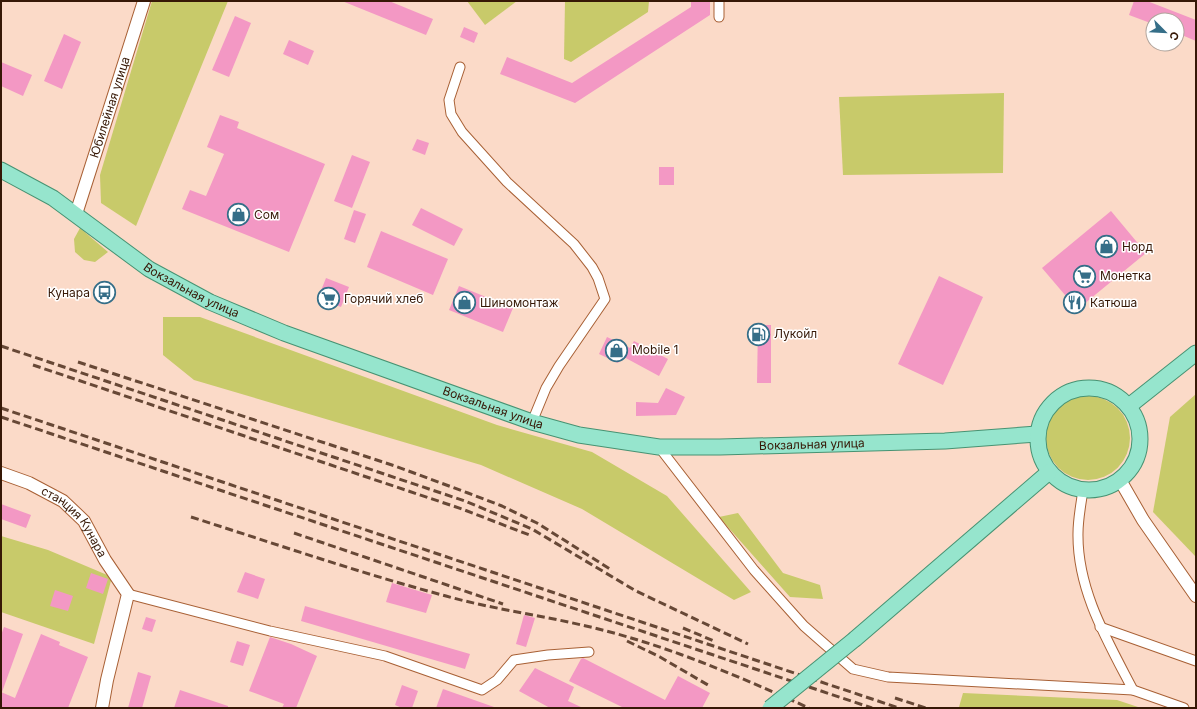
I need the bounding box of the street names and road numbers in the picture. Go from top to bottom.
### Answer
street label: Юбилейная улица [86,55,133,160]
street label: Вокзальная улица [141,259,242,320]
street label: Вокзальная улица [441,383,545,432]
street label: Вокзальная улица [759,435,865,453]
street label: станция Кунара [39,483,110,560]

